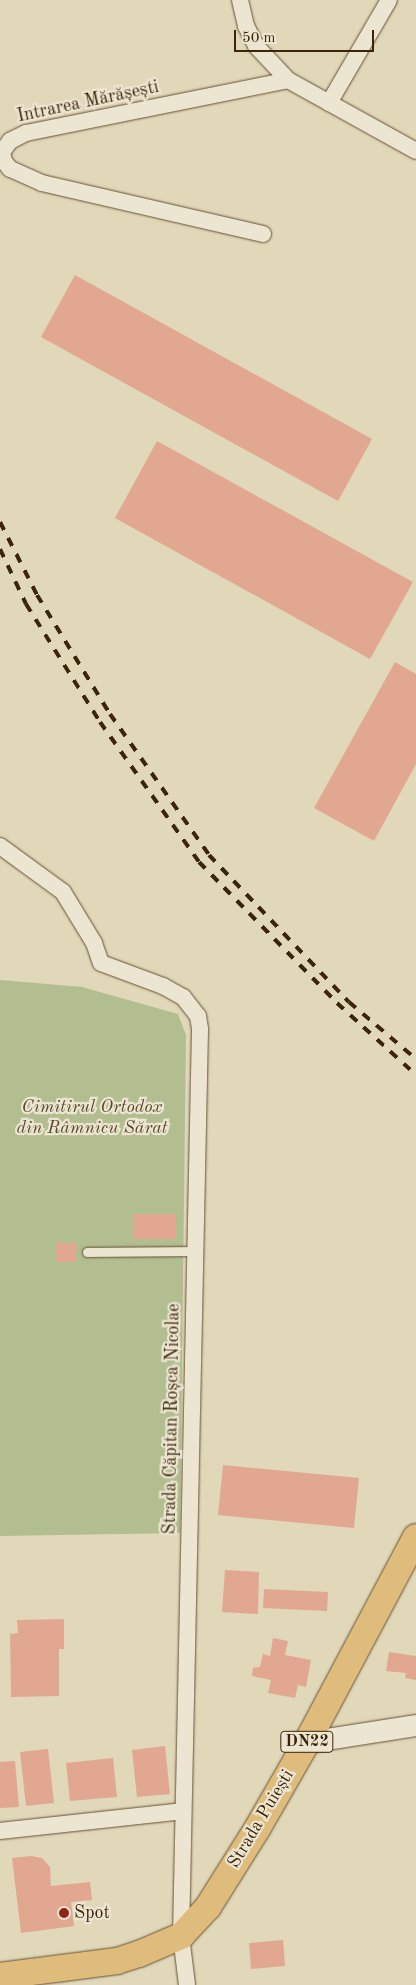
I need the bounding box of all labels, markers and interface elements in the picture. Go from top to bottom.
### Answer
scale bar [236,20,376,52]
text: 50 m [242,31,276,46]
street label: Intrarea Mărășești [15,76,161,128]
park label: Cimitirul Ortodox din Râmnicu Sărat [16,1097,168,1140]
street label: Strada Căpitan Roșca Nicolae [159,1303,185,1535]
road number: DN22 [280,1728,334,1755]
street label: Strada Puiești [223,1766,299,1872]
place label: Spot [74,1902,110,1924]
marker: Spot [58,1907,70,1919]

